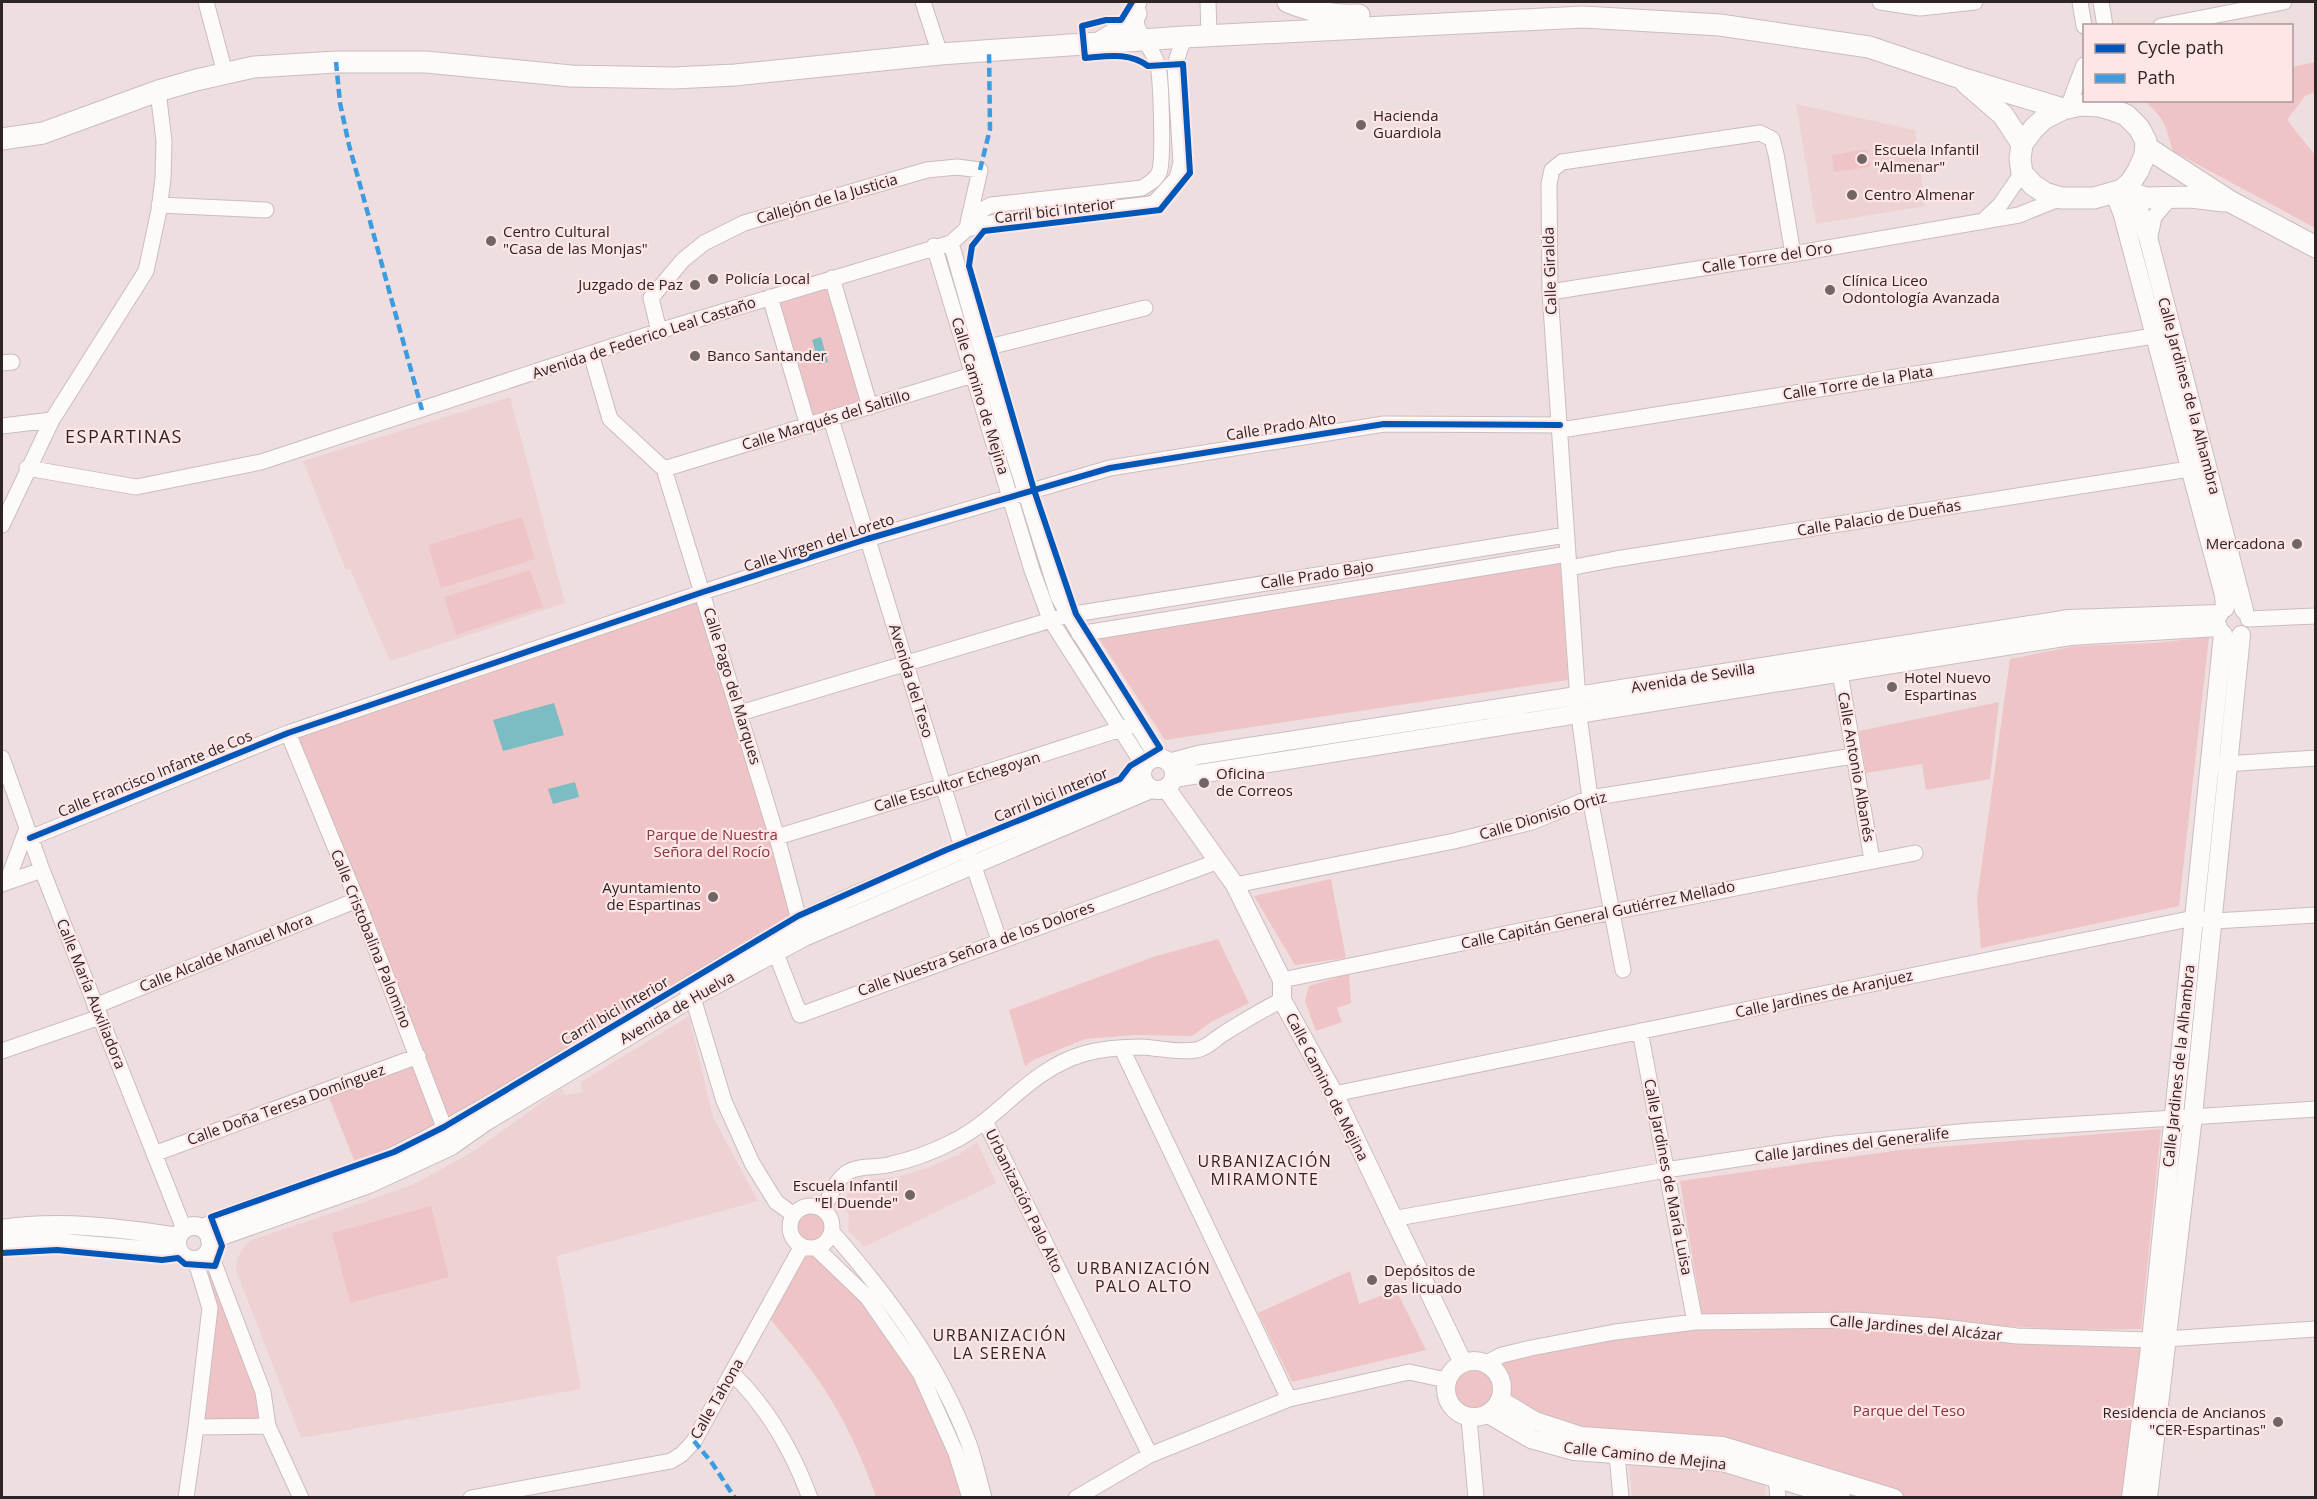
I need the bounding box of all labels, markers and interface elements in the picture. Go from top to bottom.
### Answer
legend [2083,24,2293,102]
text: Cycle path [2137,35,2224,59]
text: Path [2137,65,2175,89]
place label: Hacienda Guardiola [1373,105,1442,142]
marker: Hacienda Guardiola [1354,118,1368,132]
place label: Escuela Infantil "Almenar" [1874,139,1979,176]
marker: Escuela Infantil "Almenar" [1855,152,1869,166]
street label: Callejón de la Justicia [754,168,900,228]
place label: Centro Almenar [1864,184,1975,204]
marker: Centro Almenar [1845,188,1859,202]
street label: Carril bici Interior [993,193,1116,227]
place label: Centro Cultural "Casa de las Monjas" [503,221,648,258]
street label: Calle Giralda [1537,227,1561,315]
marker: Centro Cultural "Casa de las Monjas" [484,234,498,248]
street label: Calle Torre del Oro [1700,237,1833,277]
place label: Policía Local [725,268,810,288]
place label: Clínica Liceo Odontología Avanzada [1842,270,2000,307]
marker: Policía Local [706,272,720,286]
place label: Juzgado de Paz [576,274,683,294]
marker: Juzgado de Paz [688,278,702,292]
marker: Clínica Liceo Odontología Avanzada [1823,283,1837,297]
street label: Avenida de Federico Leal Castaño [529,291,758,383]
street label: Calle Jardines de la Alhambra [2154,295,2226,497]
street label: Calle Camino de Mejina [947,314,1014,477]
place label: Banco Santander [707,345,827,365]
marker: Banco Santander [688,349,702,363]
street label: Calle Torre de la Plata [1781,360,1934,404]
street label: Calle Marqués del Saltillo [739,384,912,454]
street label: Calle Prado Alto [1225,407,1337,445]
district label: ESPARTINAS [65,424,183,448]
street label: Calle Palacio de Dueñas [1795,494,1962,540]
street label: Calle Virgen del Loreto [741,508,897,576]
place label: Mercadona [2206,533,2285,553]
marker: Mercadona [2290,537,2304,551]
street label: Calle Prado Bajo [1259,555,1375,593]
street label: Calle Pago del Marques [700,605,766,767]
street label: Avenida del Teso [885,621,939,740]
street label: Avenida de Sevilla [1629,657,1756,697]
place label: Hotel Nuevo Espartinas [1904,667,1991,704]
marker: Hotel Nuevo Espartinas [1885,680,1899,694]
street label: Calle Antonio Albanés [1834,690,1880,844]
street label: Calle Francisco Infante de Cos [54,725,255,821]
street label: Calle Escultor Echegoyan [871,746,1042,816]
street label: Carril bici Interior [991,762,1111,826]
place label: Oficina de Correos [1216,763,1293,800]
marker: Oficina de Correos [1197,776,1211,790]
street label: Calle Dionisio Ortiz [1477,786,1609,844]
park label: Parque de Nuestra Señora del Rocío [646,824,778,861]
street label: Calle Cristobalina Palomino [327,846,417,1031]
street label: Calle Capitán General Gutiérrez Mellado [1459,875,1737,953]
place label: Ayuntamiento de Espartinas [602,877,701,914]
marker: Ayuntamiento de Espartinas [706,890,720,904]
street label: Calle Nuestra Señora de los Dolores [855,896,1097,1000]
street label: Calle Alcalde Manuel Mora [136,908,315,996]
street label: Calle María Auxiliadora [53,915,131,1072]
street label: Calle Jardines de Aranjuez [1733,964,1914,1022]
street label: Calle Jardines de la Alhambra [2157,964,2199,1168]
street label: Avenida de Huelva [615,966,738,1048]
street label: Carril bici Interior [557,971,672,1049]
street label: Calle Camino de Mejina [1282,1009,1374,1164]
street label: Calle Doña Teresa Domínguez [184,1059,387,1149]
street label: Calle Jardines de María Luisa [1640,1077,1698,1277]
street label: Calle Jardines del Generalife [1754,1122,1950,1166]
street label: Urbanización Palo Alto [981,1125,1068,1276]
district label: URBANIZACIÓN MIRAMONTE [1198,1150,1332,1190]
place label: Escuela Infantil "El Duende" [793,1175,898,1212]
marker: Escuela Infantil "El Duende" [903,1188,917,1202]
district label: URBANIZACIÓN PALO ALTO [1077,1257,1211,1297]
place label: Depósitos de gas licuado [1384,1260,1475,1297]
marker: Depósitos de gas licuado [1365,1273,1379,1287]
street label: Calle Jardines del Alcázar [1829,1309,2003,1345]
district label: URBANIZACIÓN LA SERENA [933,1324,1067,1364]
street label: Calle Tahona [685,1355,747,1442]
park label: Parque del Teso [1853,1400,1965,1420]
place label: Residencia de Ancianos "CER-Espartinas" [2103,1402,2266,1439]
marker: Residencia de Ancianos "CER-Espartinas" [2271,1415,2285,1429]
street label: Calle Camino de Mejina [1563,1437,1728,1474]

